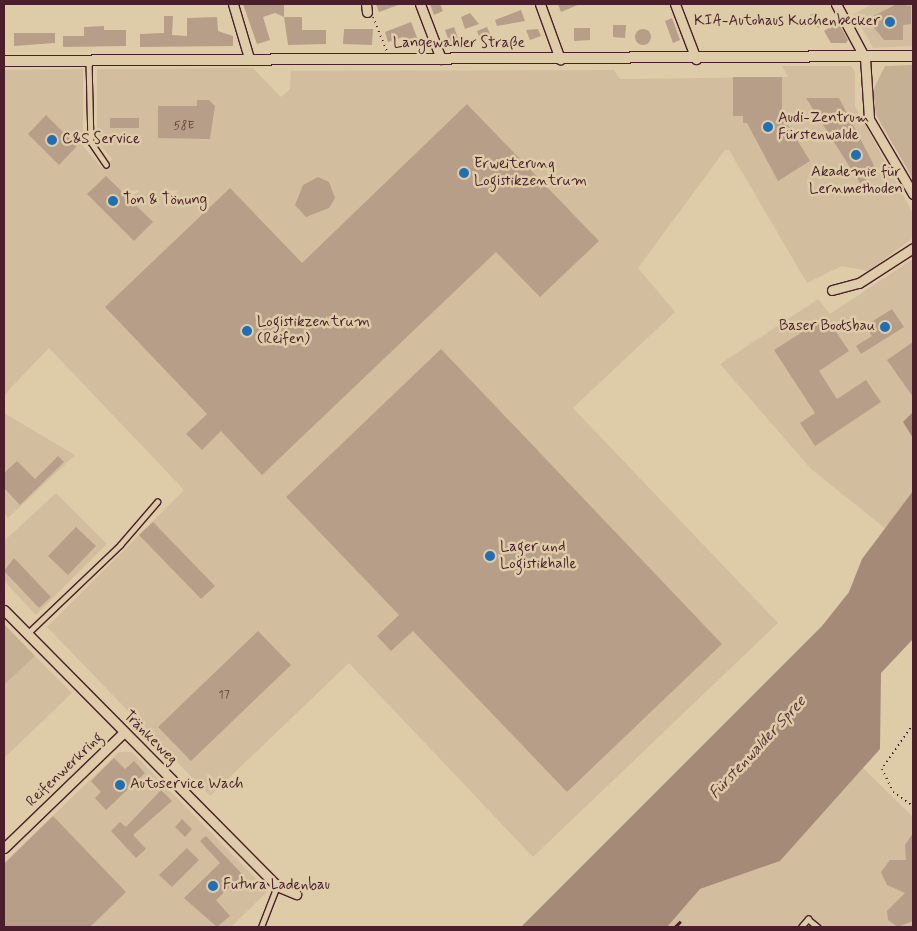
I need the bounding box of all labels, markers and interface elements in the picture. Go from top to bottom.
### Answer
place label: KIA-Autohaus Kuchenbecker [695,13,880,31]
marker: KIA-Autohaus Kuchenbecker [884,16,896,28]
street label: Langewahler Straße [393,35,525,53]
place label: Audi-Zentrum Fürstenwalde [778,109,869,144]
house number: 58E [174,120,194,134]
marker: Audi-Zentrum Fürstenwalde [762,121,774,133]
place label: C&S Service [62,131,138,149]
marker: C&S Service [46,134,58,146]
marker: Akademie für Lernmethoden [850,149,862,161]
place label: Erweiterung Logistikzentrum [474,155,587,190]
place label: Akademie für Lernmethoden [809,163,903,198]
marker: Erweiterung Logistikzentrum [458,167,470,179]
place label: Ton & Tönung [123,192,207,210]
marker: Ton & Tönung [107,195,119,207]
place label: Logistikzentrum (Reifen) [257,313,370,348]
place label: Baser Bootsbau [778,318,875,336]
marker: Baser Bootsbau [879,321,891,333]
marker: Logistikzentrum (Reifen) [241,325,253,337]
place label: Lager und Logistikhalle [500,538,576,573]
marker: Lager und Logistikhalle [484,550,496,562]
house number: 17 [218,689,230,703]
water label: Fürstenwalder Spree [705,692,811,804]
street label: Tränkeweg [119,707,181,769]
street label: Reifenwerkring [23,729,107,811]
place label: Autoservice Wach [130,776,244,794]
marker: Autoservice Wach [114,779,126,791]
place label: Futura Ladenbau [223,877,337,895]
marker: Futura Ladenbau [207,880,219,892]

